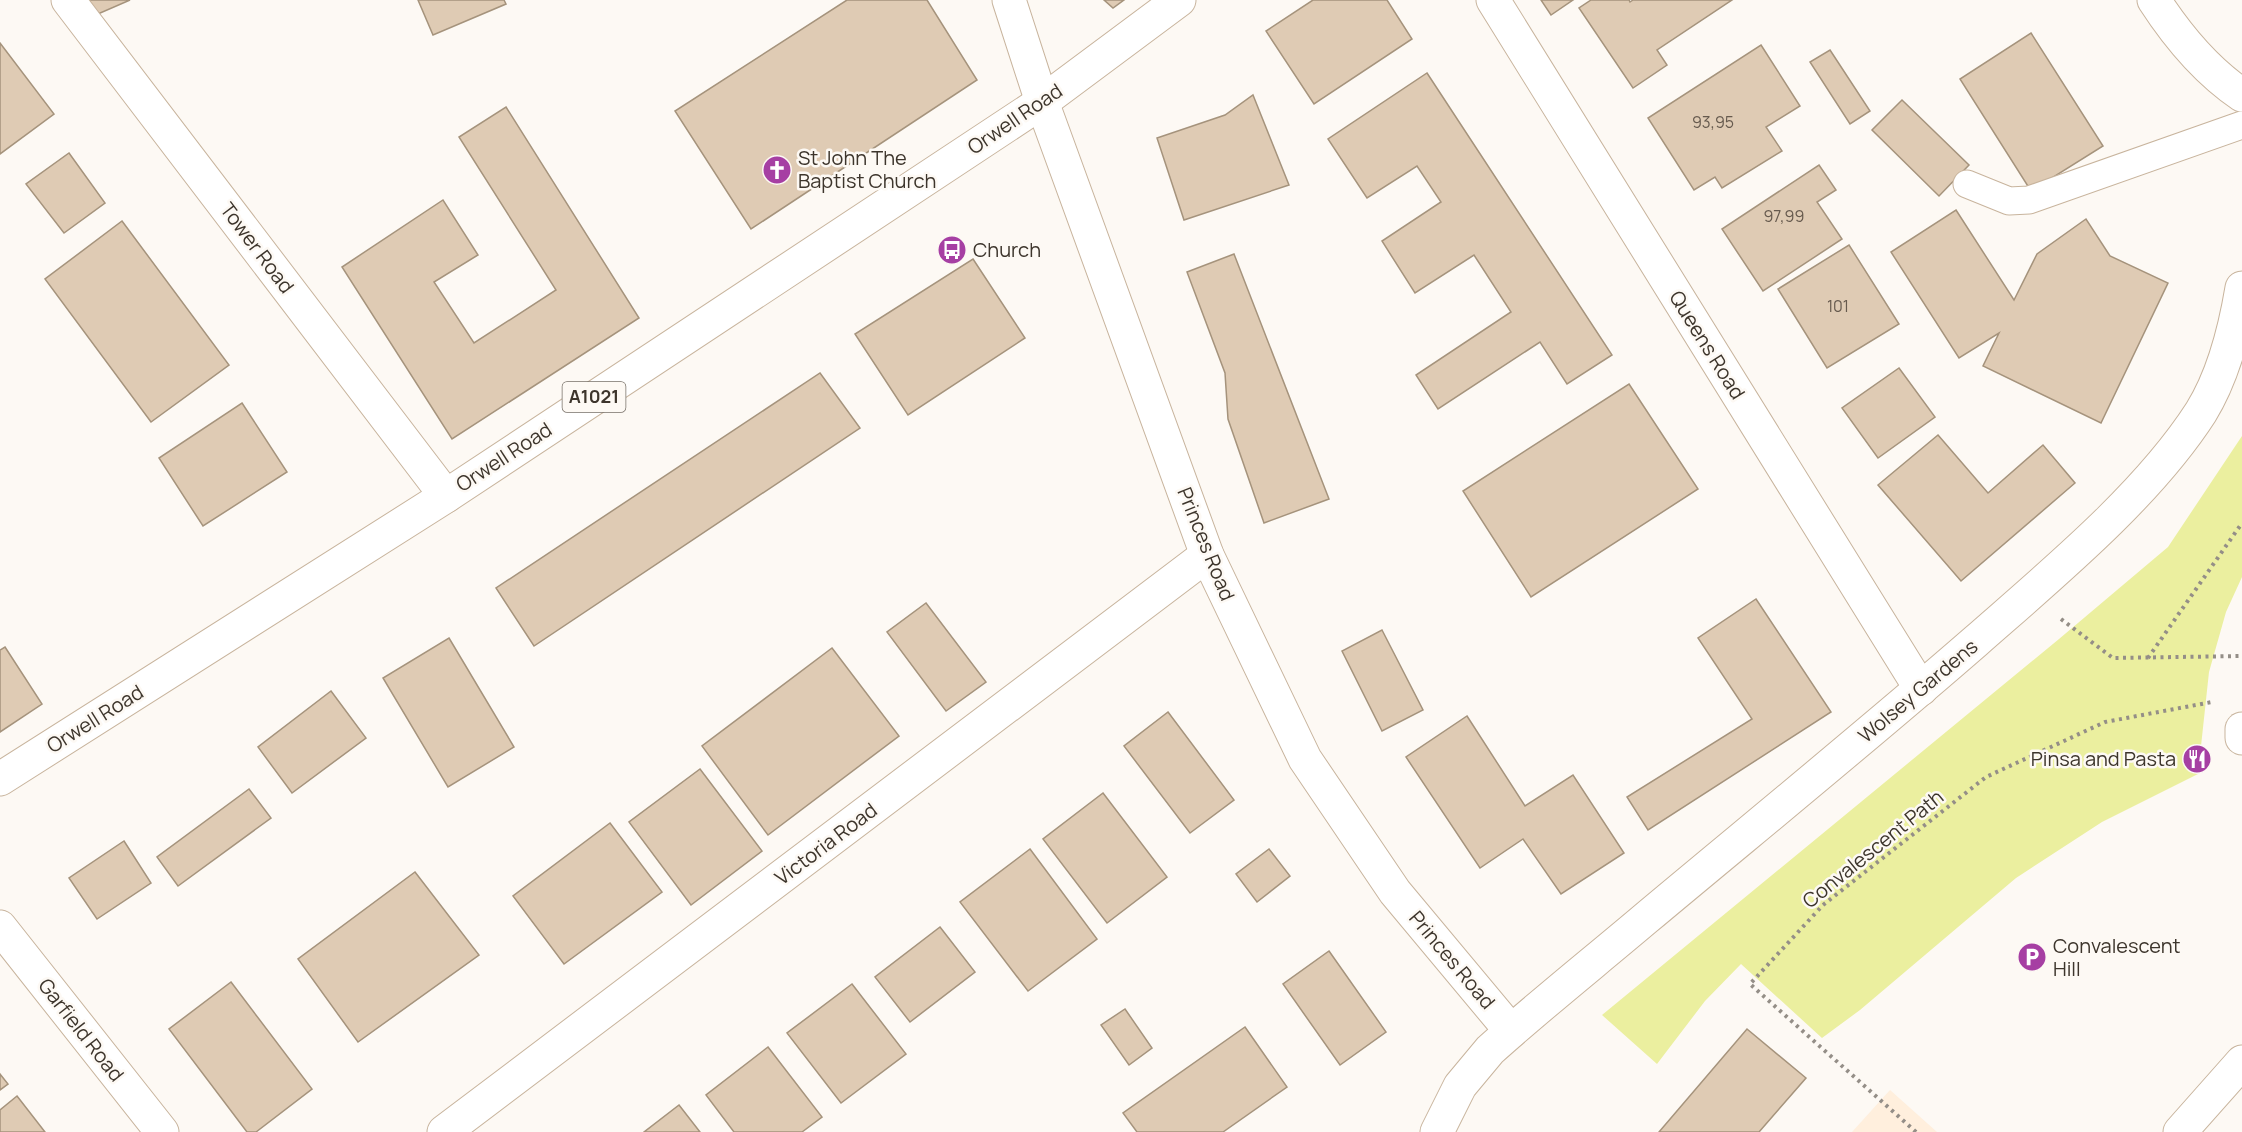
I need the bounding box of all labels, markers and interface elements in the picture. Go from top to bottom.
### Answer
street label: Orwell Road [962,77,1067,160]
house number: 93,95 [1692,111,1734,133]
place label: St John The Baptist Church [798,144,936,194]
church icon: St John The Baptist Church [761,154,793,186]
street label: Tower Road [214,197,300,299]
house number: 97,99 [1764,205,1804,227]
bus stop icon: Church [936,234,968,266]
place label: Church [973,236,1041,263]
street label: Queens Road [1663,285,1752,404]
house number: 101 [1827,295,1849,317]
road number: A1021 [562,382,626,412]
street label: Orwell Road [451,416,557,498]
street label: Princes Road [1171,483,1241,605]
street label: Wolsey Gardens [1852,633,1983,749]
street label: Orwell Road [41,678,148,759]
restaurant icon: Pinsa and Pasta [2181,743,2213,775]
place label: Pinsa and Pasta [2031,745,2176,772]
street label: Convalescent Path [1796,783,1949,914]
street label: Victoria Road [769,796,882,891]
street label: Princes Road [1403,905,1501,1014]
place label: Convalescent Hill [2053,932,2181,982]
parking icon: Convalescent Hill [2016,941,2048,973]
street label: Garfield Road [33,972,130,1087]

